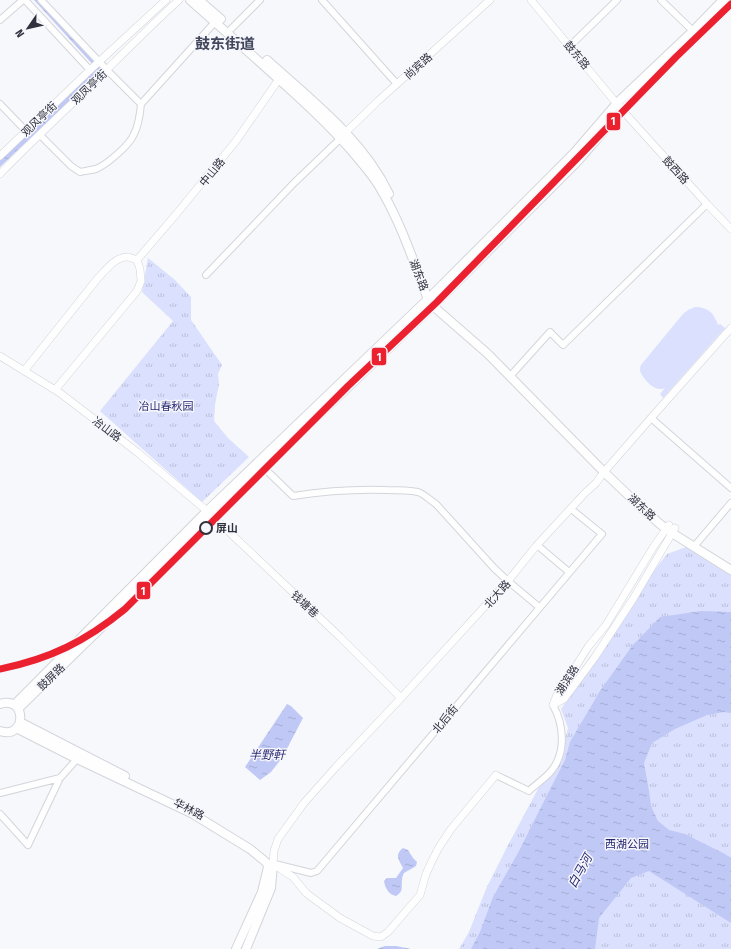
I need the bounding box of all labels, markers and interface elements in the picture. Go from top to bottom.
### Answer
north arrow [8,8,48,48]
text: N [13,27,27,40]
district label: 鼓东街道 [195,35,255,53]
street label: 鼓东路 [561,39,592,72]
street label: 尚宾路 [402,51,435,82]
street label: 观凤亭街 [69,67,110,107]
street label: 观风亭街 [19,99,60,139]
line badge: 1 [606,112,621,131]
text: 1 [611,115,615,128]
street label: 鼓西路 [660,154,691,187]
street label: 中山路 [197,155,228,189]
street label: 湖东路 [407,257,431,293]
line badge: 1 [371,347,387,366]
text: 1 [377,351,381,364]
park label: 冶山春秋园 [139,400,194,413]
street label: 冶山路 [90,414,124,445]
street label: 湖东路 [625,491,658,523]
marker: 屏山 [199,521,213,535]
place label: 屏山 [216,522,238,535]
street label: 北大路 [482,578,513,611]
line badge: 1 [136,581,151,600]
text: 1 [141,585,145,598]
street label: 钱塘巷 [288,588,321,620]
street label: 鼓屏路 [35,661,68,693]
street label: 湖滨路 [553,663,582,698]
street label: 北后街 [430,703,461,736]
water label: 半野軒 [249,748,287,762]
street label: 华林路 [171,796,206,823]
park label: 西湖公园 [605,838,649,851]
water label: 白马河 [565,850,596,890]

